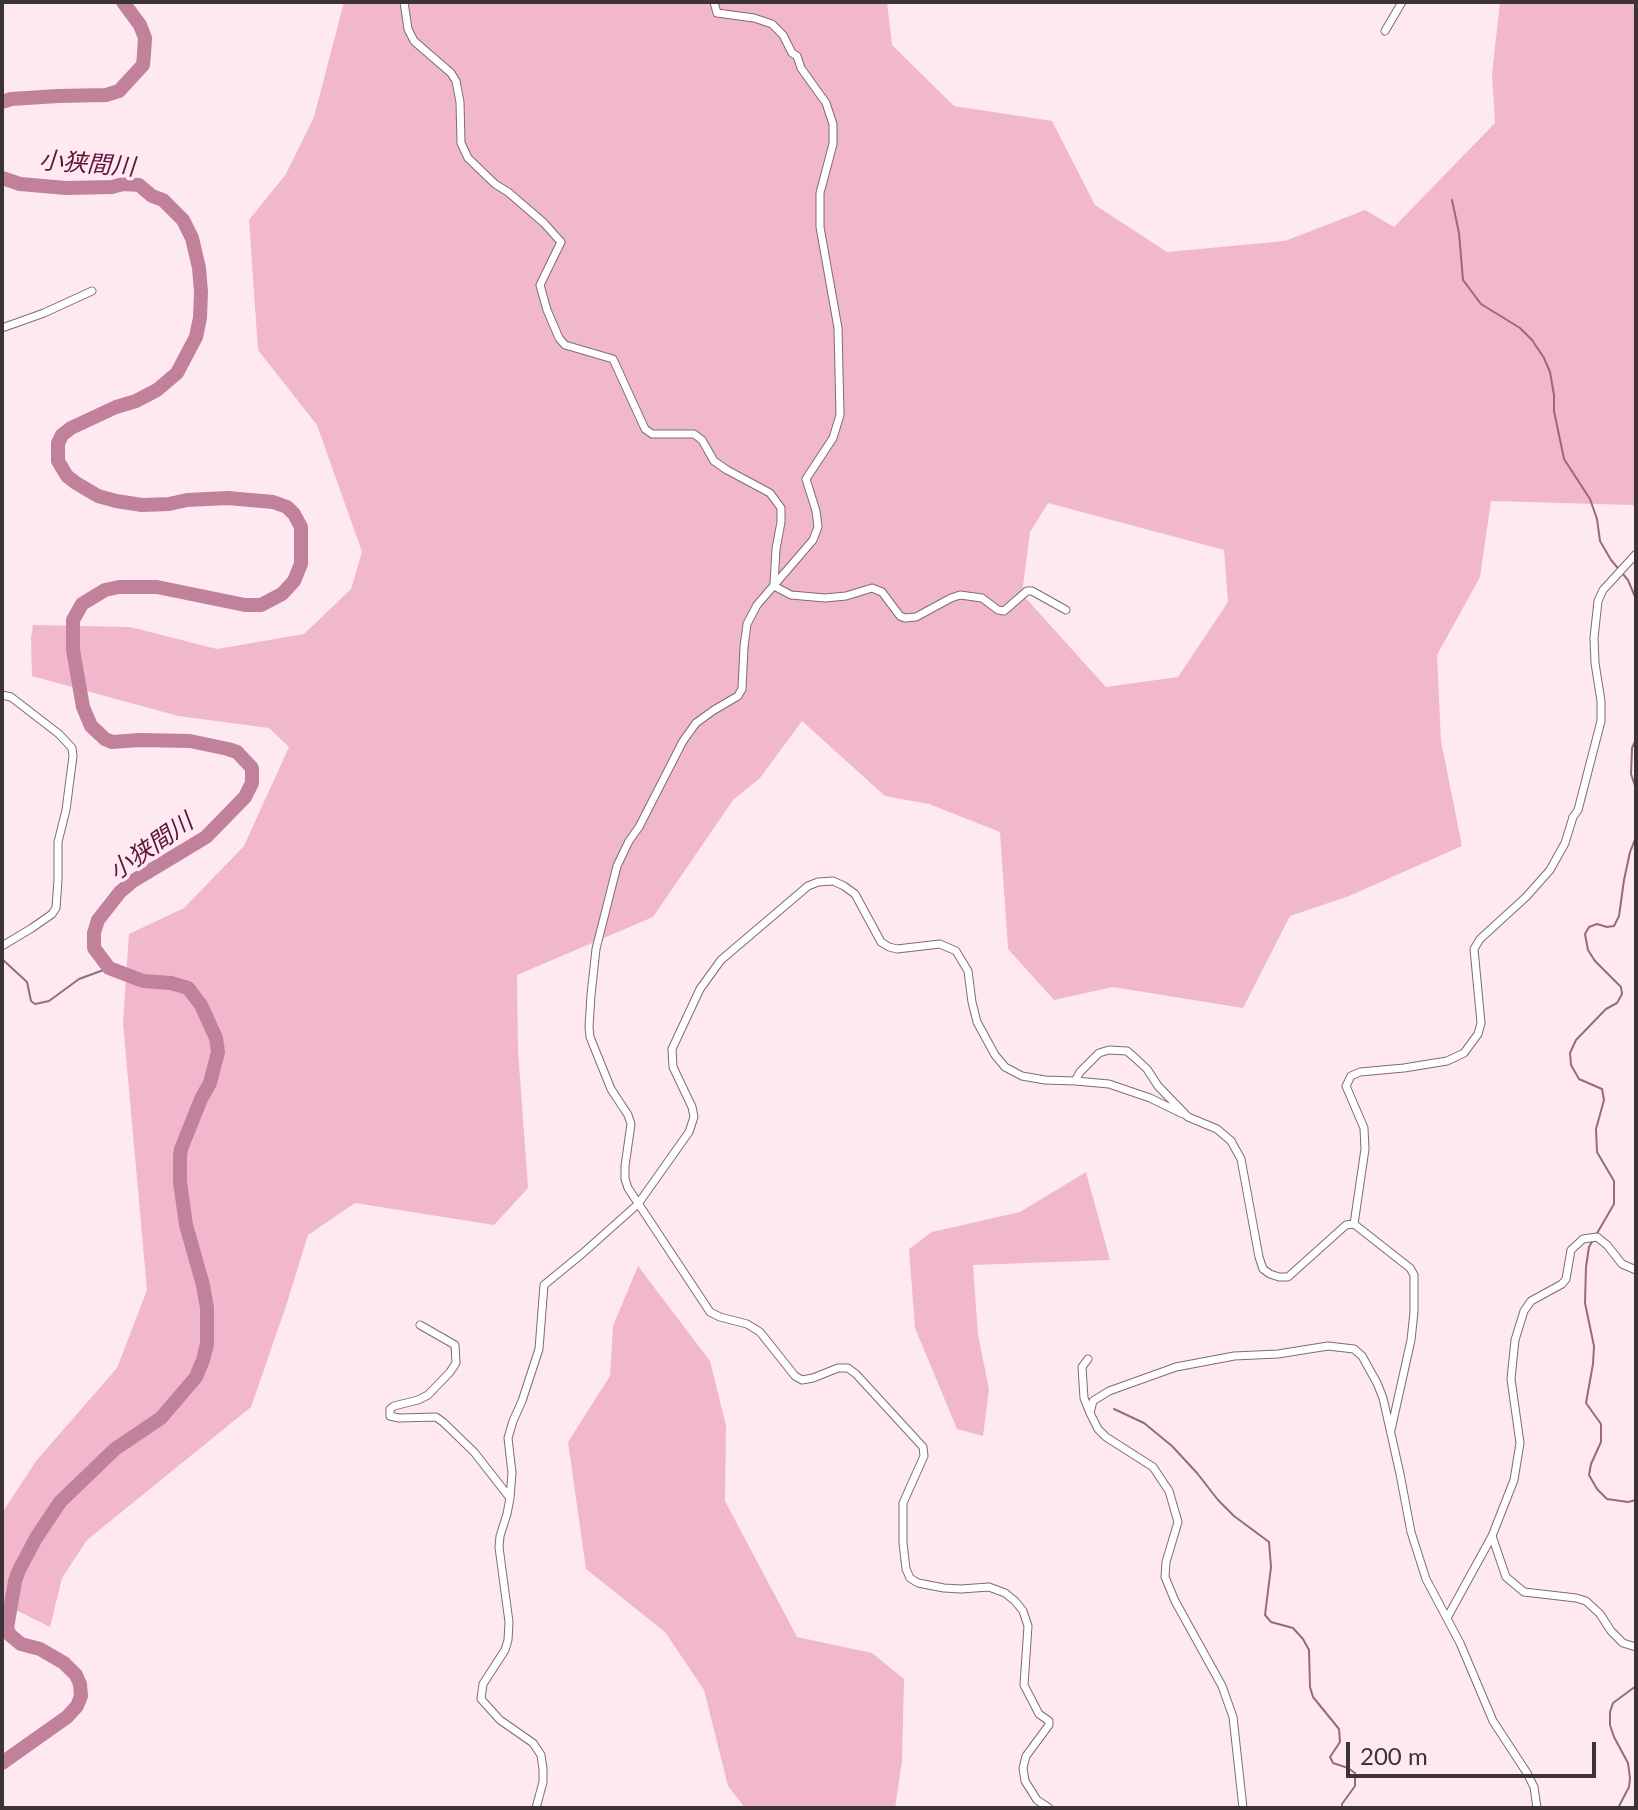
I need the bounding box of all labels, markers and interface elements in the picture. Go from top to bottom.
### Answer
water label: 小狭間川 [38,146,136,182]
water label: 小狭間川 [103,808,199,886]
scale bar [1350,1726,1600,1776]
text: 200 m [1360,1741,1428,1770]

